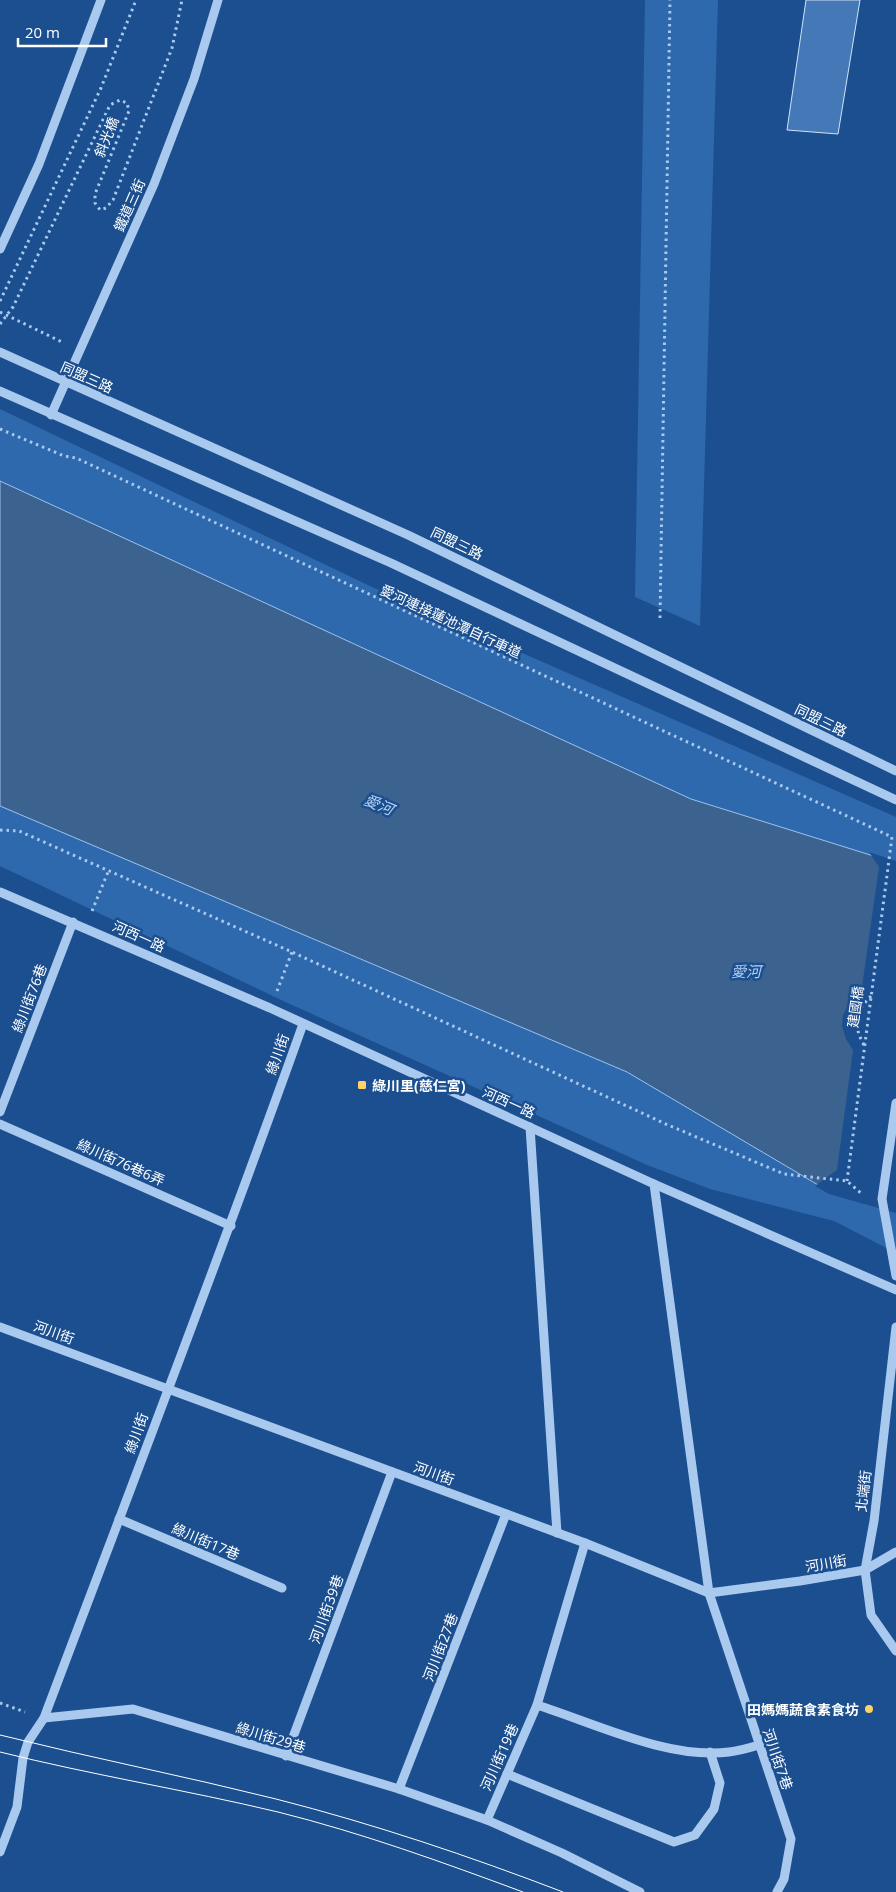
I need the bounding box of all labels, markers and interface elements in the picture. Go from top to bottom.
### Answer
scale bar [18,15,105,47]
text: 20 m [25,22,60,42]
street label: 斜光橋 [89,114,123,160]
street label: 鐵道三街 [109,176,149,234]
street label: 同盟三路 [58,357,116,397]
street label: 同盟三路 [428,522,486,564]
street label: 愛河連接蓮池潭自行車道 [377,580,525,662]
street label: 同盟三路 [792,699,850,741]
water label: 愛河 [361,789,399,820]
street label: 河西一路 [110,916,168,956]
street label: 綠川街76巷 [7,961,51,1035]
water label: 愛河 [731,961,764,981]
street label: 建國橋 [843,985,867,1029]
street label: 綠川街 [261,1031,293,1077]
place label: 綠川里(慈仁宮) [372,1076,466,1095]
marker: 綠川里(慈仁宮) [356,1079,368,1091]
street label: 河西一路 [480,1082,538,1122]
street label: 綠川街76巷6弄 [74,1134,168,1190]
street label: 河川街 [31,1316,77,1348]
street label: 綠川街 [120,1410,152,1456]
street label: 河川街 [411,1457,457,1489]
street label: 北端街 [851,1469,875,1513]
street label: 綠川街17巷 [169,1518,243,1564]
street label: 河川街 [804,1550,848,1576]
street label: 河川街39巷 [305,1572,347,1646]
street label: 河川街27巷 [418,1610,462,1684]
place label: 田媽媽蔬食素食坊 [747,1700,859,1719]
marker: 田媽媽蔬食素食坊 [863,1703,875,1715]
street label: 綠川街29巷 [234,1717,308,1757]
street label: 河川街19巷 [476,1720,522,1794]
street label: 河川街7巷 [759,1726,797,1792]

